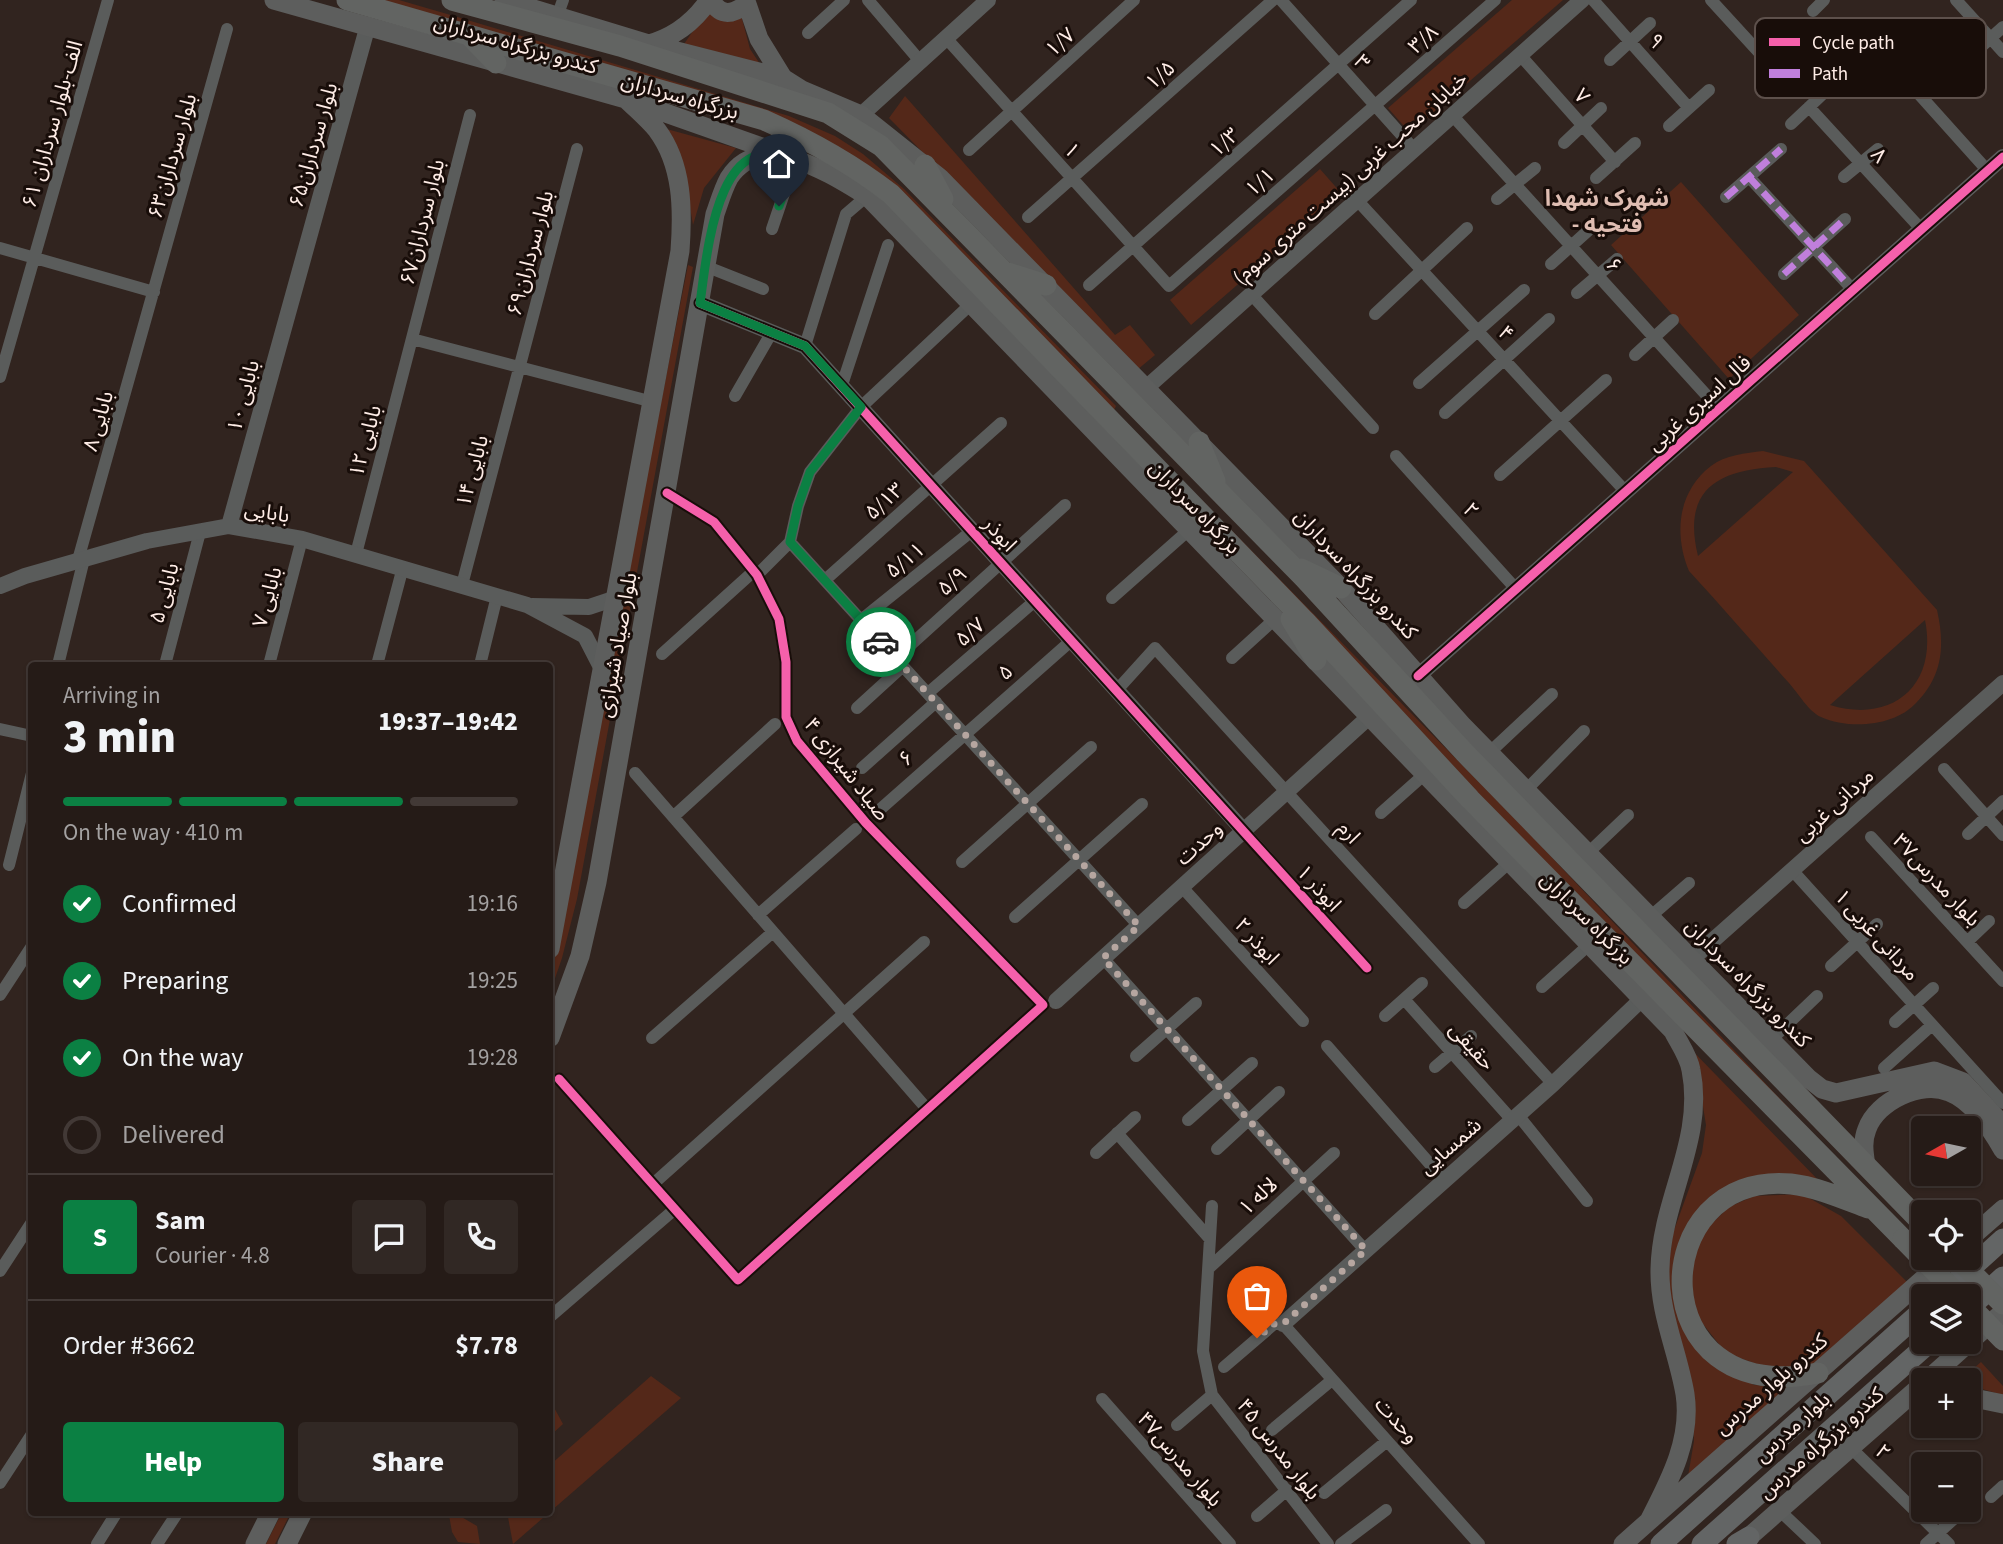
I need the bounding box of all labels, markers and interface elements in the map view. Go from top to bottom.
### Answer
street label: کندرو بزرگراه سرداران [431,6,602,82]
street label: ۳/۸ [1401,17,1445,61]
legend [1755,18,1986,98]
street label: ۱/۷ [1038,20,1082,64]
street label: ۹ [1641,27,1671,55]
text: Cycle path [1812,30,1894,57]
street label: ۶۱ الف-بلوار سرداران [14,37,90,211]
street label: ۳ [1347,47,1377,77]
street label: ۱/۵ [1138,53,1182,97]
text: Path [1812,61,1848,88]
street label: خیابان محب غربی (بیست متری سوم) [1226,64,1475,293]
street label: بزرگراه سرداران [618,65,742,127]
street label: بلوار سرداران۶۵ [281,79,345,211]
street label: ۷ [1567,81,1597,111]
street label: بلوار سرداران۶۳ [140,90,204,222]
street label: ۱/۳ [1202,120,1246,164]
pin [749,134,809,206]
street label: ۱ [1057,135,1087,165]
street label: ۸ [1864,140,1894,170]
icon: home [760,145,798,183]
street label: بلوار سرداران۶۷ [392,156,452,288]
street label: ۱/۱ [1238,160,1282,204]
district label: شهرک شهدا - فتحیه [1545,182,1669,241]
street label: بلوار سرداران۶۹ [499,187,561,319]
street label: ۶ [1599,250,1629,280]
street label: ۴ [1491,318,1521,348]
street label: فال اسیری غربی [1640,348,1758,458]
street label: بابایی ۱۰ [219,357,267,435]
street label: بابایی ۸ [75,387,121,455]
street label: بابایی ۱۲ [341,402,389,480]
street label: بابایی ۱۴ [448,432,496,510]
street label: بزرگراه سرداران [1142,453,1248,561]
street label: ۵/۱۳ [858,475,910,527]
street label: بابایی [242,494,292,530]
street label: ۲ [1456,495,1486,525]
street label: کندرو بزرگراه سرداران [1287,502,1425,646]
street label: ابوذر [975,509,1024,558]
street label: ۵/۱۱ [879,535,931,585]
street label: بابایی ۵ [142,559,186,627]
street label: ۵/۹ [930,559,974,603]
street label: بابایی ۷ [245,563,289,631]
street label: بلوار صیاد شیرازی [589,570,645,720]
courier [846,607,916,677]
street label: ۵/۷ [948,610,992,654]
icon: car [862,623,900,661]
street label: ۵ [991,657,1019,687]
text: Arriving in [63,679,161,712]
text: 19:37–19:42 [378,703,518,740]
text: 3 min [63,705,176,770]
street label: صیاد شیرازی ۴ [797,711,897,827]
street label: ۶ [891,743,921,773]
street label: مردانی غربی [1787,761,1881,849]
street label: وحدت [1169,814,1229,872]
street label: ارم [1330,814,1368,851]
text: On the way · 410 m [63,816,243,849]
street label: بلوار مدرس۳۷ [1886,827,1988,933]
street label: ابوذر ۱ [1290,858,1348,918]
street label: بزرگراه سرداران [1534,865,1640,971]
street label: مردانی غربی ۱ [1828,882,1926,988]
icon: check [63,885,101,923]
text: Confirmed [122,885,237,922]
text: 19:16 [467,887,518,920]
street label: ابوذر ۲ [1228,911,1286,971]
street label: کندرو بزرگراه سرداران [1679,912,1818,1054]
icon: check [63,962,101,1000]
text: Preparing [122,962,228,999]
text: 19:25 [467,964,518,997]
street label: حقیقی [1442,1015,1502,1077]
icon: check [63,1039,101,1077]
text: On the way [122,1039,243,1076]
text: 19:28 [467,1041,518,1074]
street label: شمسایی [1412,1110,1488,1182]
text: Delivered [122,1116,225,1153]
north arrow [1911,1116,1981,1186]
map controls [1911,1116,1981,1522]
street label: لاله ۱ [1232,1170,1284,1222]
button: chat [352,1200,426,1274]
button: phone [444,1200,518,1274]
button: locate [1911,1200,1981,1270]
text: Sam [155,1202,205,1239]
text: S [93,1219,107,1256]
text: Courier · 4.8 [155,1239,270,1272]
pin [1227,1266,1287,1338]
icon: bag [1238,1277,1276,1315]
button: layers [1911,1284,1981,1354]
text: Order #3662 [63,1327,195,1364]
text: $7.78 [455,1327,518,1364]
street label: کندرو بلوار مدرس [1709,1328,1833,1440]
button: + [1911,1368,1981,1438]
street label: کندرو بزرگراه مدرس [1752,1380,1891,1506]
street label: بلوار مدرس [1749,1386,1835,1468]
street label: وحدت [1368,1390,1426,1450]
street label: ۴۵ بلوار مدرس [1230,1392,1328,1506]
street label: بلوار مدرس۴۷ [1130,1405,1230,1513]
button: Help [63,1422,284,1502]
button: Share [298,1422,518,1502]
street label: ۲ [1868,1437,1898,1467]
button: − [1911,1452,1981,1522]

